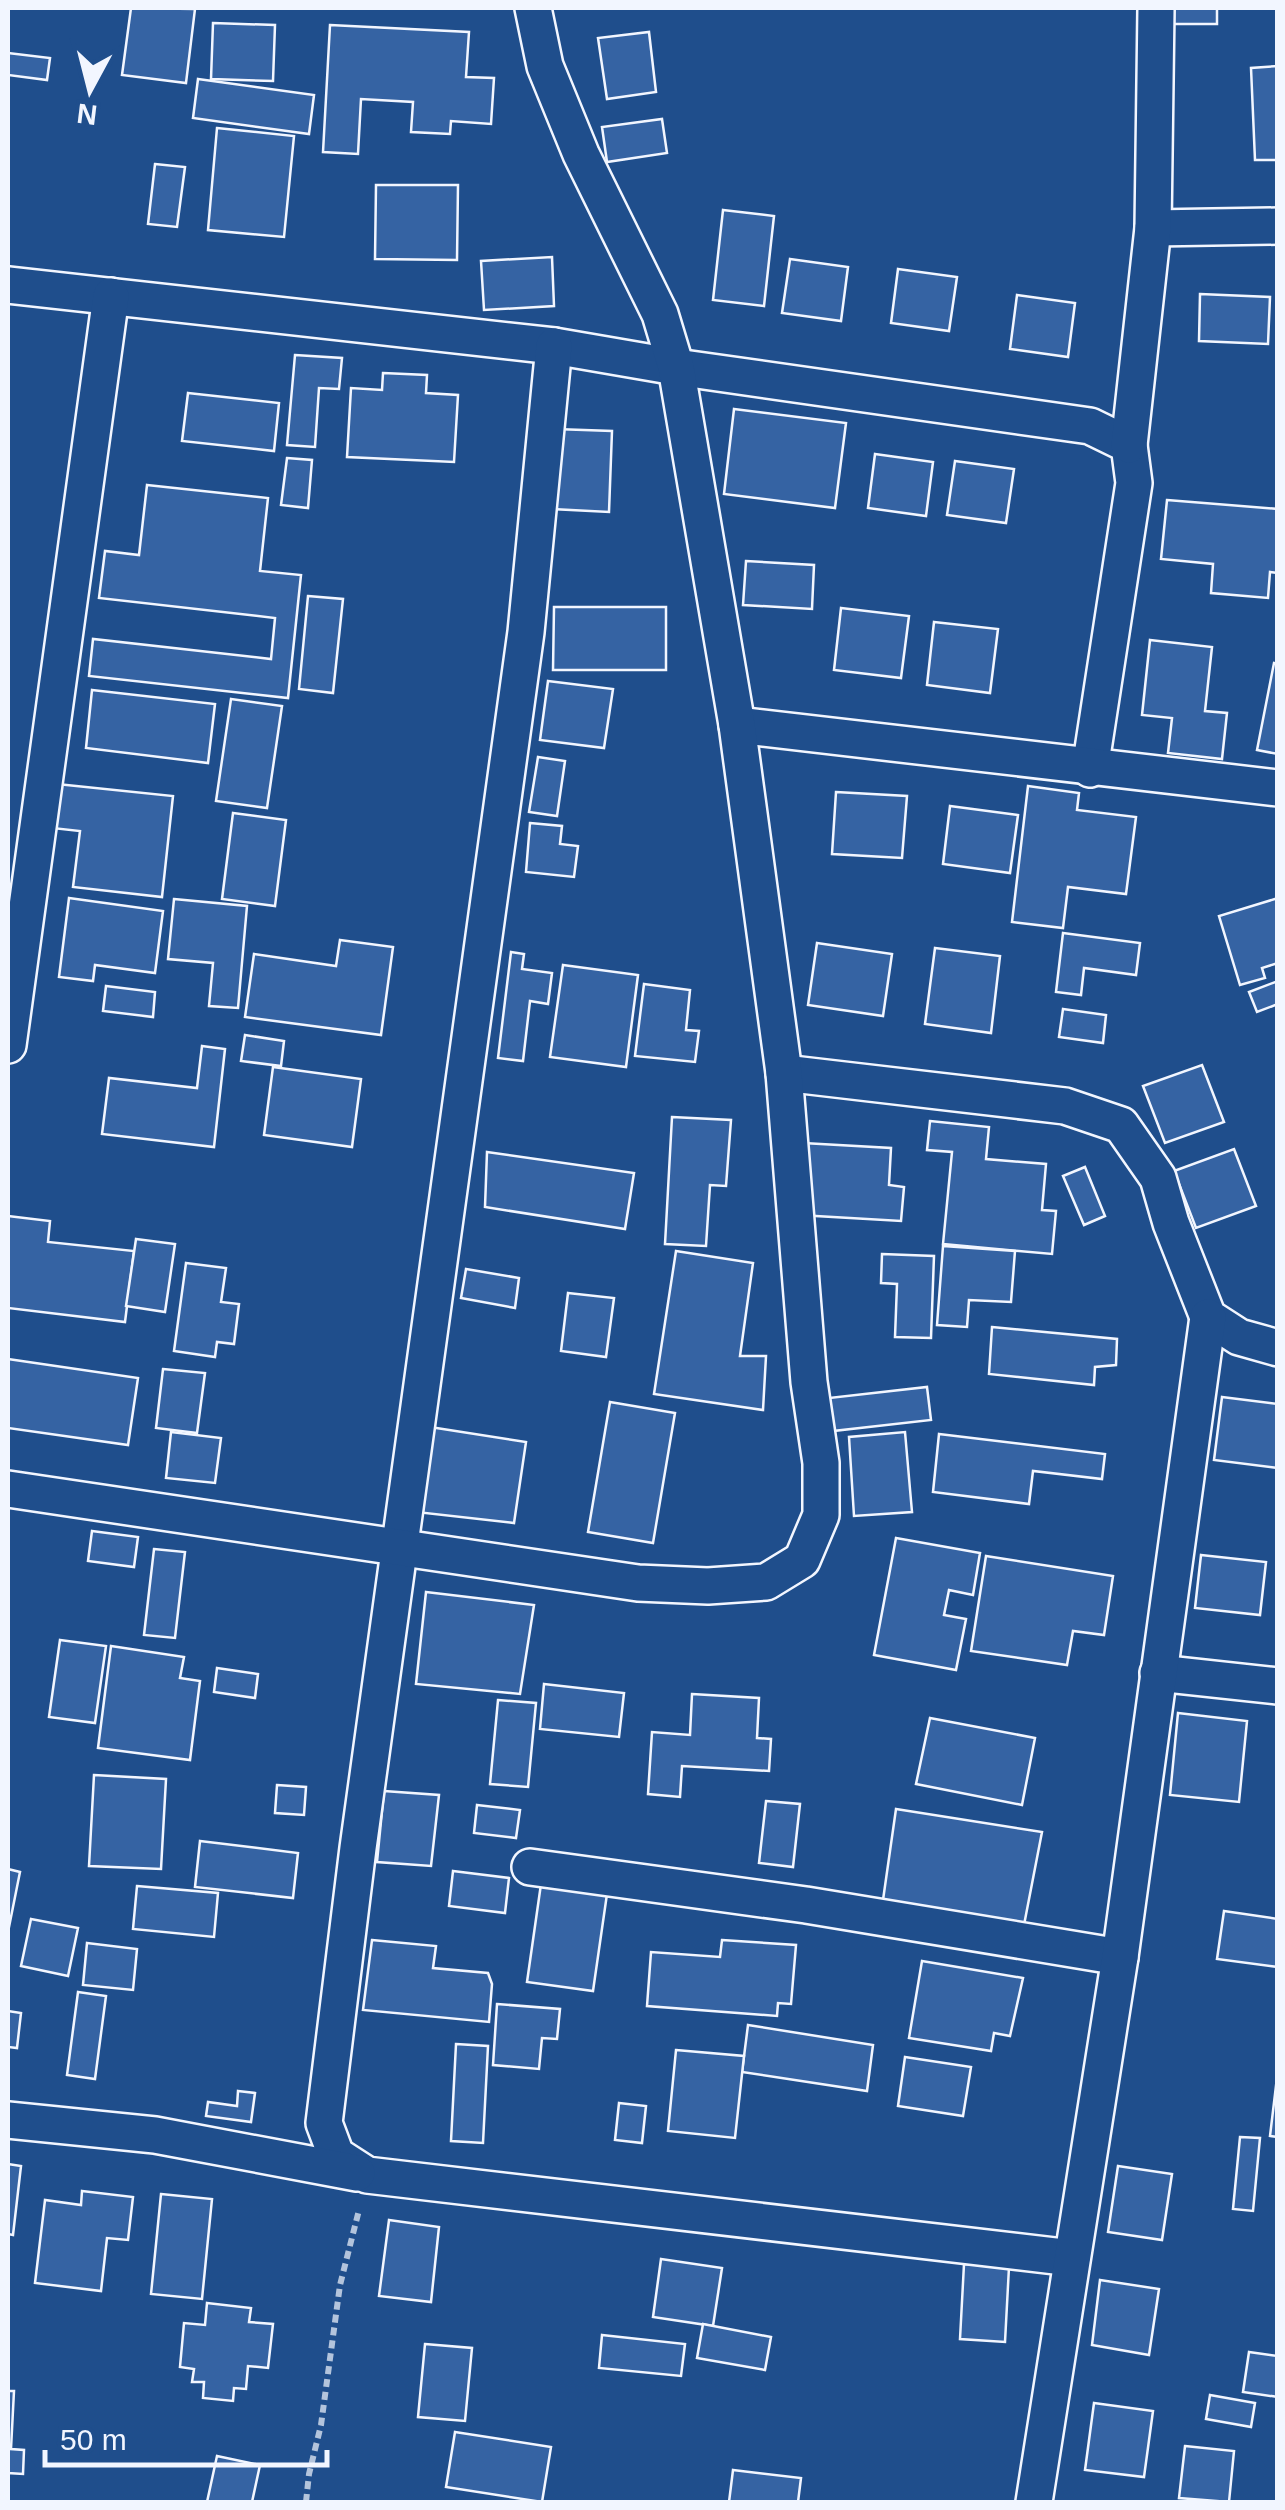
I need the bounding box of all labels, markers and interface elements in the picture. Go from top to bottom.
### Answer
north arrow [40,40,140,140]
text: N [75,98,99,131]
scale bar [45,2405,328,2467]
text: 50 m [60,2423,127,2456]

